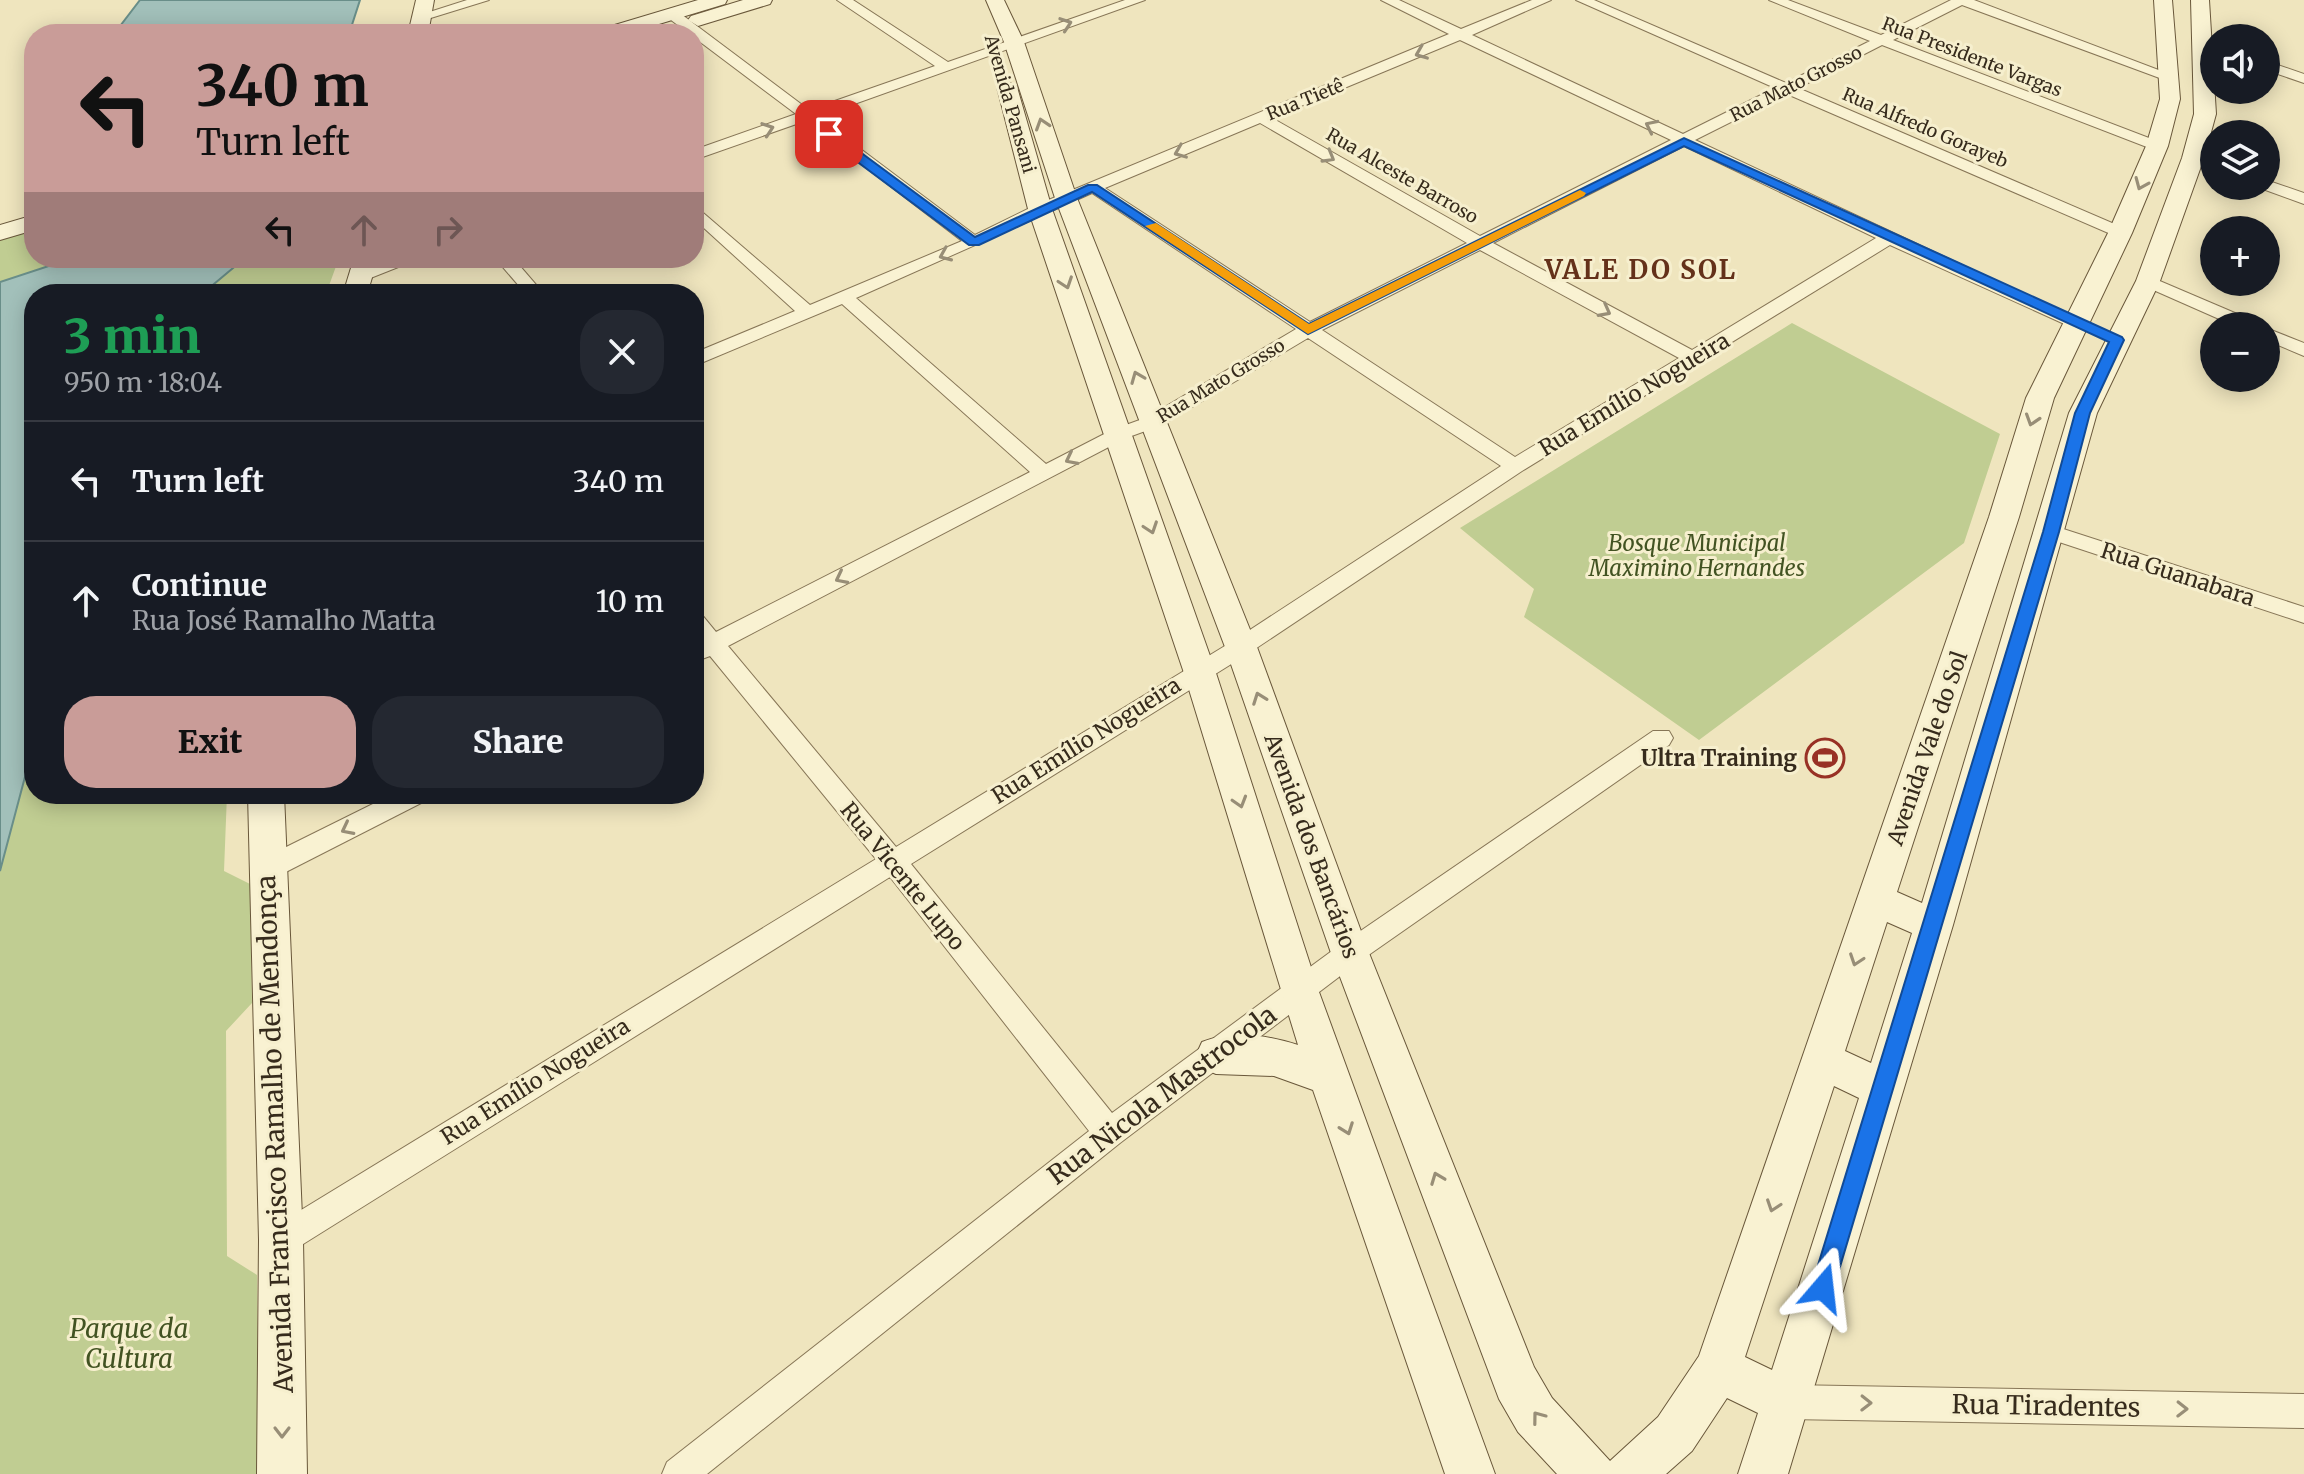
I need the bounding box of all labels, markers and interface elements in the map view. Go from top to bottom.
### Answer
street label: Rua Presidente Vargas [1879,12,2066,102]
one-way arrow [1058,18,1072,34]
map controls [2200,24,2280,392]
button: sound [2200,24,2280,104]
street label: Avenida Pansani [979,31,1041,176]
street label: Rua Mato Grosso [1726,40,1866,127]
one-way arrow [1415,43,1429,60]
text: 340 m [196,51,369,121]
icon: left [64,56,168,160]
street label: Rua Tietê [1263,74,1347,125]
street label: Rua Alfredo Gorayeb [1839,82,2012,173]
pin [795,100,863,168]
icon: arrive [807,112,851,156]
one-way arrow [1035,118,1051,132]
text: Turn left [196,120,350,165]
one-way arrow [1644,120,1659,136]
button: layers [2200,120,2280,200]
one-way arrow [760,122,774,139]
street label: Rua Alceste Barroso [1322,123,1482,228]
one-way arrow [1174,142,1188,158]
one-way arrow [1320,147,1335,163]
one-way arrow [2134,176,2151,190]
icon: left [258,208,302,252]
icon: ahead [342,208,386,252]
icon: right [426,208,470,252]
button: + [2200,216,2280,296]
one-way arrow [938,245,953,261]
district label: VALE DO SOL [1544,253,1737,286]
one-way arrow [1056,275,1073,289]
one-way arrow [1597,301,1611,316]
text: 3 min [64,306,201,366]
button: close [580,310,664,394]
button: − [2200,312,2280,392]
street label: Rua Emílio Nogueira [1534,326,1735,462]
street label: Rua Mato Grosso [1153,333,1289,428]
text: 950 m · 18:04 [64,366,222,399]
one-way arrow [1130,371,1147,385]
one-way arrow [2026,413,2042,427]
one-way arrow [1065,449,1080,464]
icon: left [64,459,108,503]
text: Turn left [132,462,264,500]
text: 340 m [573,462,664,500]
one-way arrow [1142,520,1158,534]
park label: Bosque Municipal Maximino Hernandes [1588,529,1805,582]
street label: Rua Guanabara [2097,536,2259,612]
text: Continue [132,566,267,604]
one-way arrow [834,569,849,584]
icon: ahead [64,579,108,623]
text: 10 m [596,582,664,620]
text: Rua José Ramalho Matta [132,604,435,637]
street label: Avenida Vale do Sol [1880,647,1973,850]
street label: Rua Emílio Nogueira [986,670,1186,810]
one-way arrow [1252,692,1269,706]
button: Exit [64,696,356,788]
button: Share [372,696,664,788]
street label: Avenida dos Bancários [1258,729,1366,962]
sports icon: Ultra Training [1804,737,1846,779]
place label: Ultra Training [1641,744,1797,772]
one-way arrow [1231,795,1247,809]
street label: Rua Vicente Lupo [835,796,971,956]
one-way arrow [340,819,355,835]
street label: Avenida Francisco Ramalho de Mendonça [249,874,300,1395]
one-way arrow [1849,952,1865,966]
street label: Rua Nicola Mastrocola [1041,998,1283,1191]
street label: Rua Emílio Nogueira [435,1011,635,1151]
one-way arrow [1337,1121,1354,1135]
one-way arrow [1430,1172,1447,1186]
one-way arrow [1766,1199,1782,1213]
position arrow [1781,1246,1865,1330]
park label: Parque da Cultura [70,1312,188,1375]
street label: Rua Tiradentes [1951,1387,2141,1424]
one-way arrow [1860,1394,1873,1412]
one-way arrow [2176,1400,2189,1418]
one-way arrow [1534,1411,1548,1426]
one-way arrow [273,1426,291,1439]

